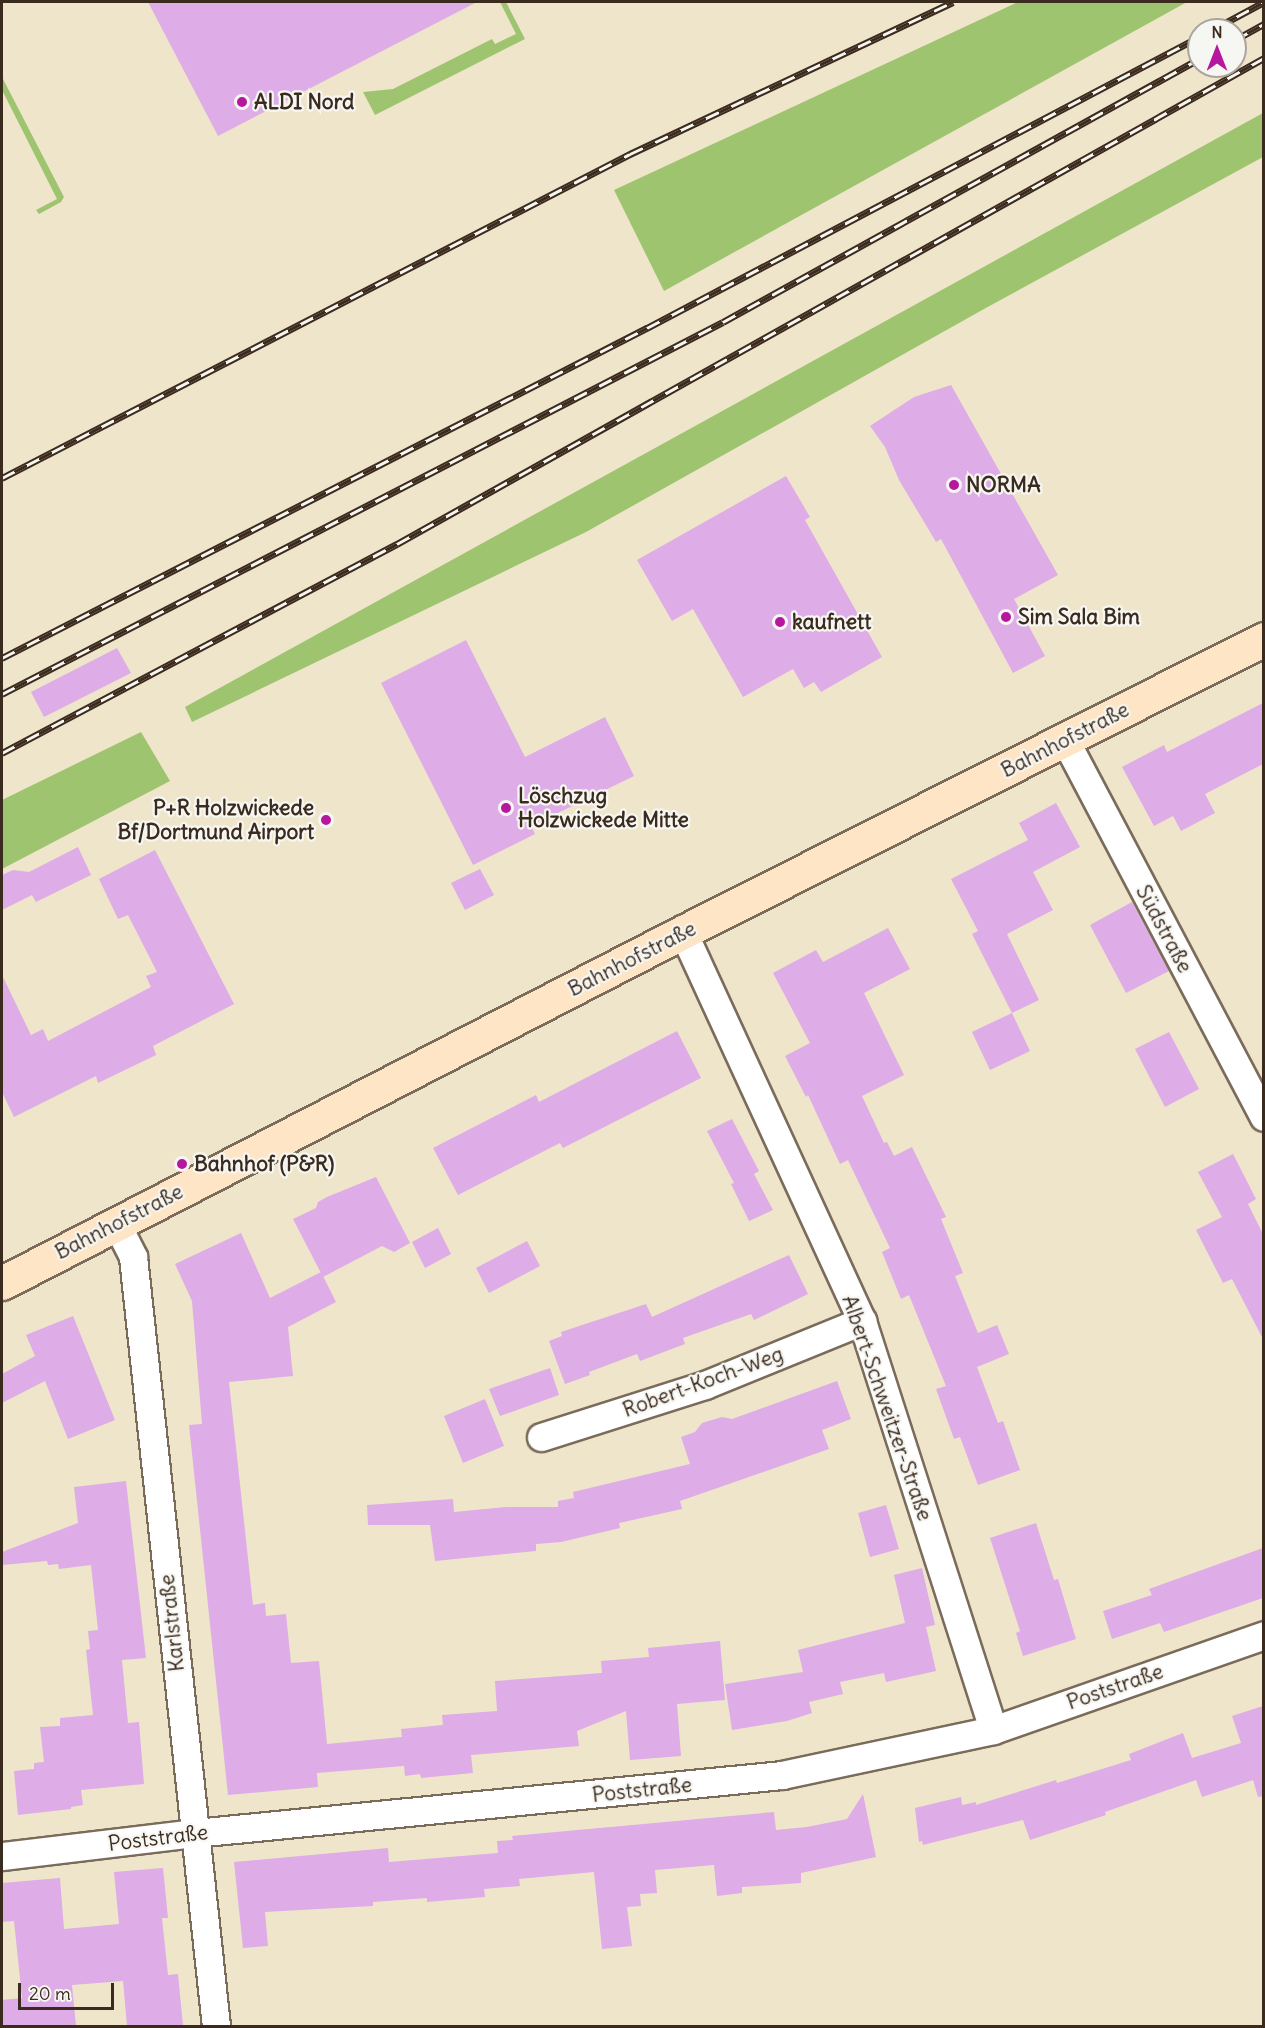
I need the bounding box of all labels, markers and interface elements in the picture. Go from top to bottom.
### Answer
north arrow [1187,18,1247,78]
text: N [1211,22,1223,42]
place label: ALDI Nord [254,89,354,115]
marker: ALDI Nord [235,95,249,109]
place label: NORMA [966,472,1041,498]
marker: NORMA [947,478,961,492]
place label: Sim Sala Bim [1018,604,1140,630]
place label: kaufnett [792,609,871,635]
marker: Sim Sala Bim [999,610,1013,624]
marker: kaufnett [773,615,787,629]
street label: Bahnhofstraße [997,697,1133,783]
place label: Löschzug Holzwickede Mitte [518,783,689,833]
place label: P+R Holzwickede Bf/Dortmund Airport [118,795,314,845]
marker: Löschzug Holzwickede Mitte [499,801,513,815]
marker: P+R Holzwickede Bf/Dortmund Airport [319,813,333,827]
street label: Südstraße [1130,881,1198,977]
street label: Bahnhofstraße [564,916,700,1002]
place label: Bahnhof (P&R) [194,1151,334,1177]
marker: Bahnhof (P&R) [175,1157,189,1171]
street label: Bahnhofstraße [51,1179,187,1265]
street label: Albert-Schweitzer-Straße [837,1292,937,1524]
street label: Robert-Koch-Weg [619,1341,787,1423]
street label: Karlstraße [154,1573,190,1673]
street label: Poststraße [1063,1659,1167,1715]
street label: Poststraße [591,1772,693,1808]
street label: Poststraße [107,1819,209,1857]
scale bar [21,1971,117,2009]
text: 20 m [29,1982,71,2005]

